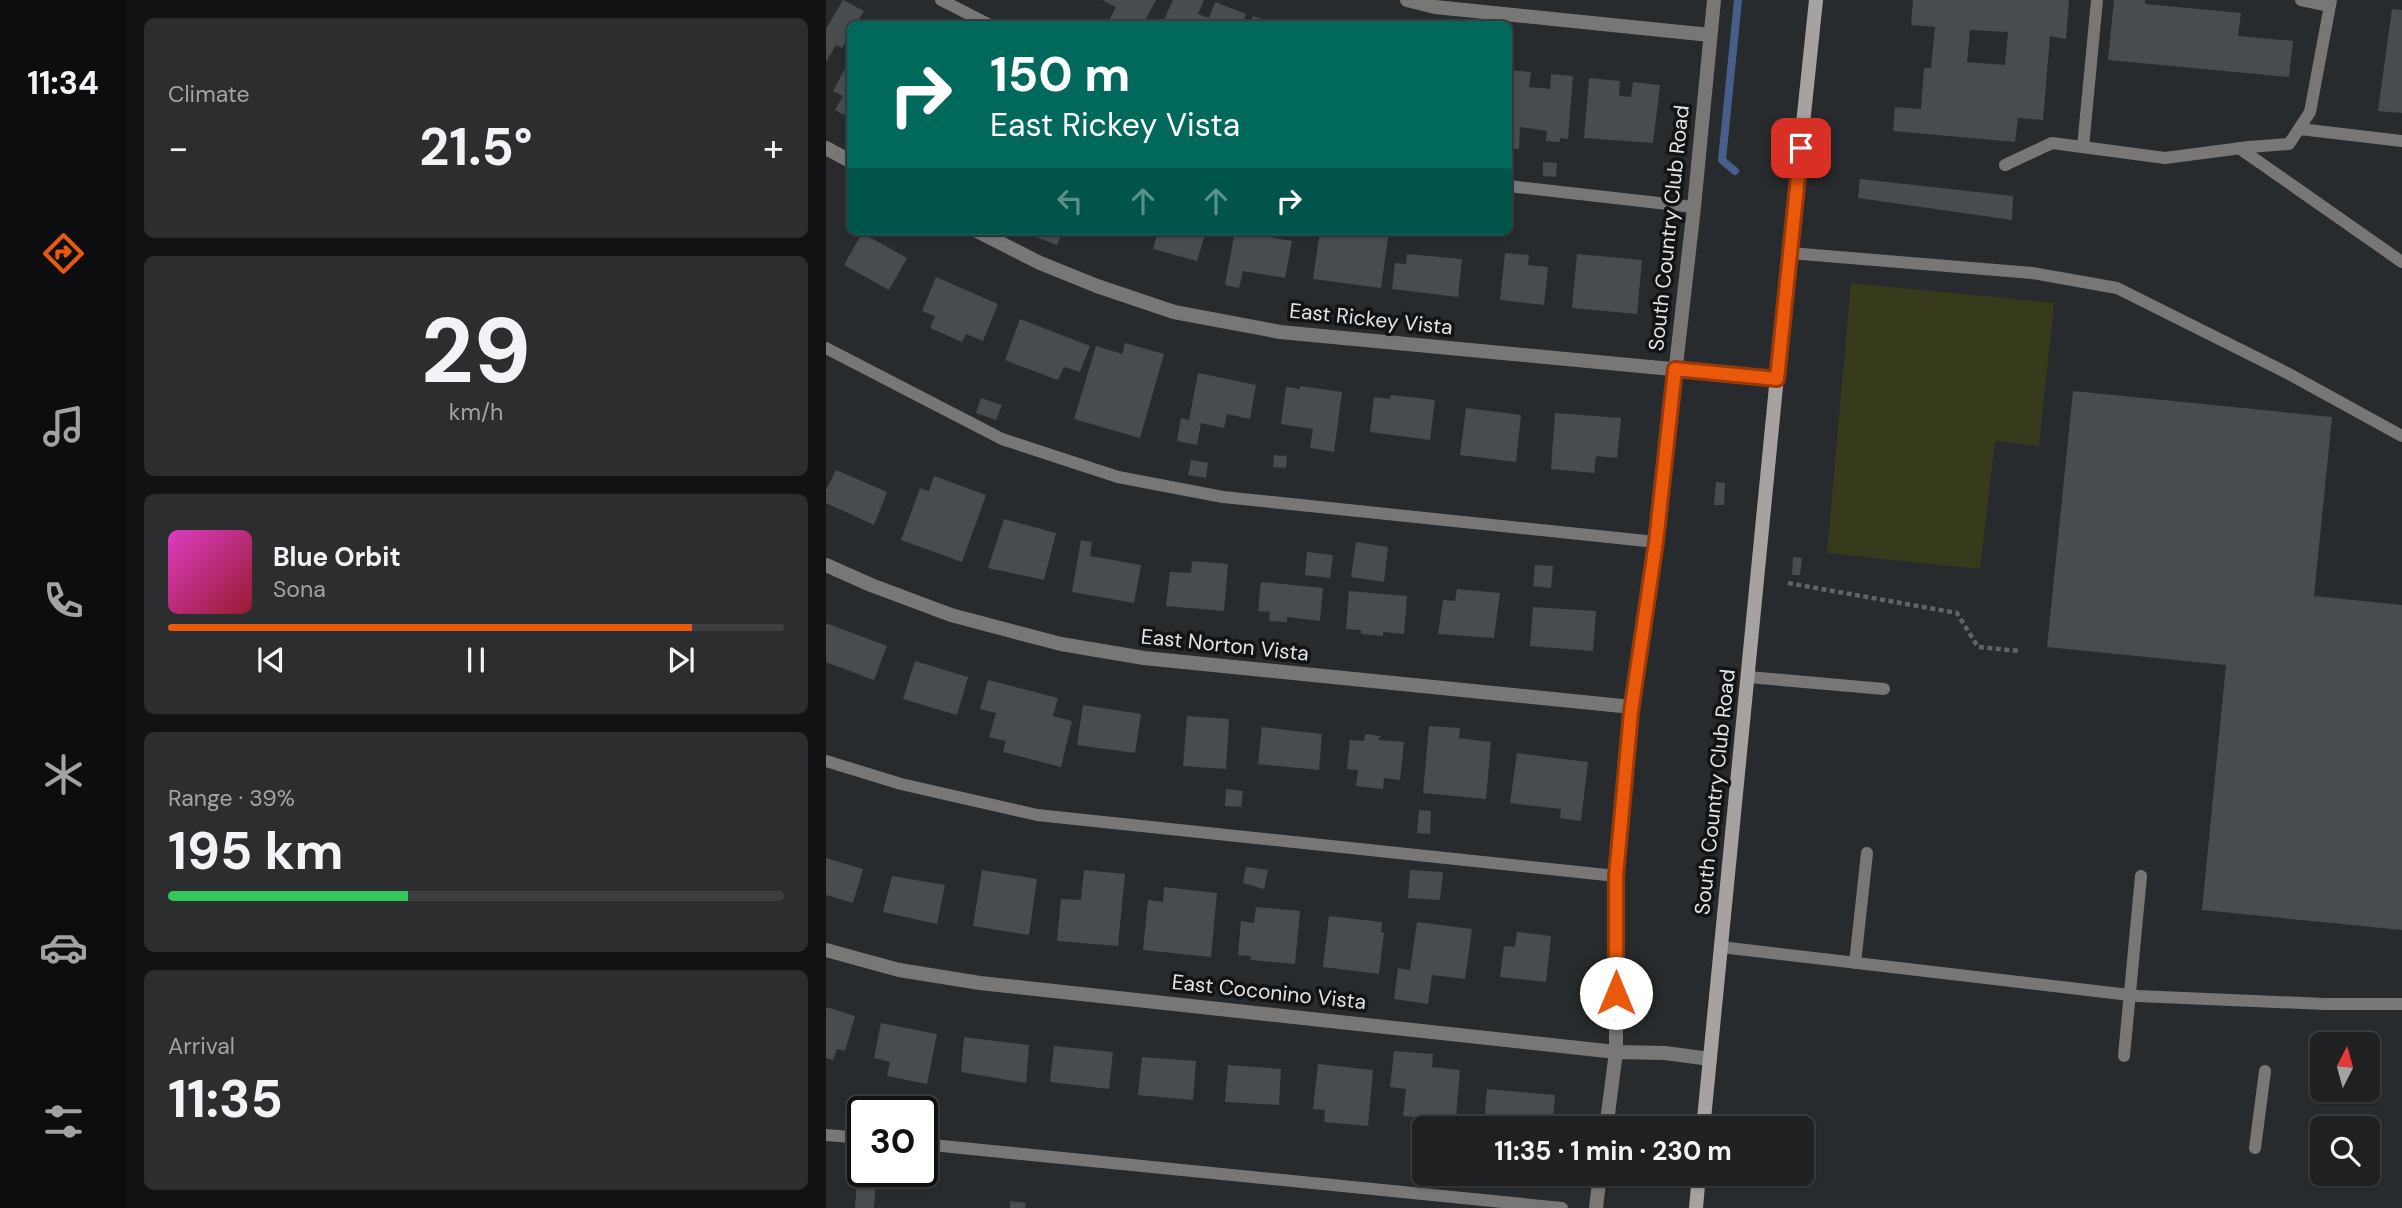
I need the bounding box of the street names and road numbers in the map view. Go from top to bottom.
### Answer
street label: South Country Club Road [1642,104,1696,352]
street label: East Rickey Vista [1288,296,1454,342]
street label: East Norton Vista [1140,622,1310,668]
street label: South Country Club Road [1688,668,1742,916]
street label: East Coconino Vista [1170,968,1368,1016]

